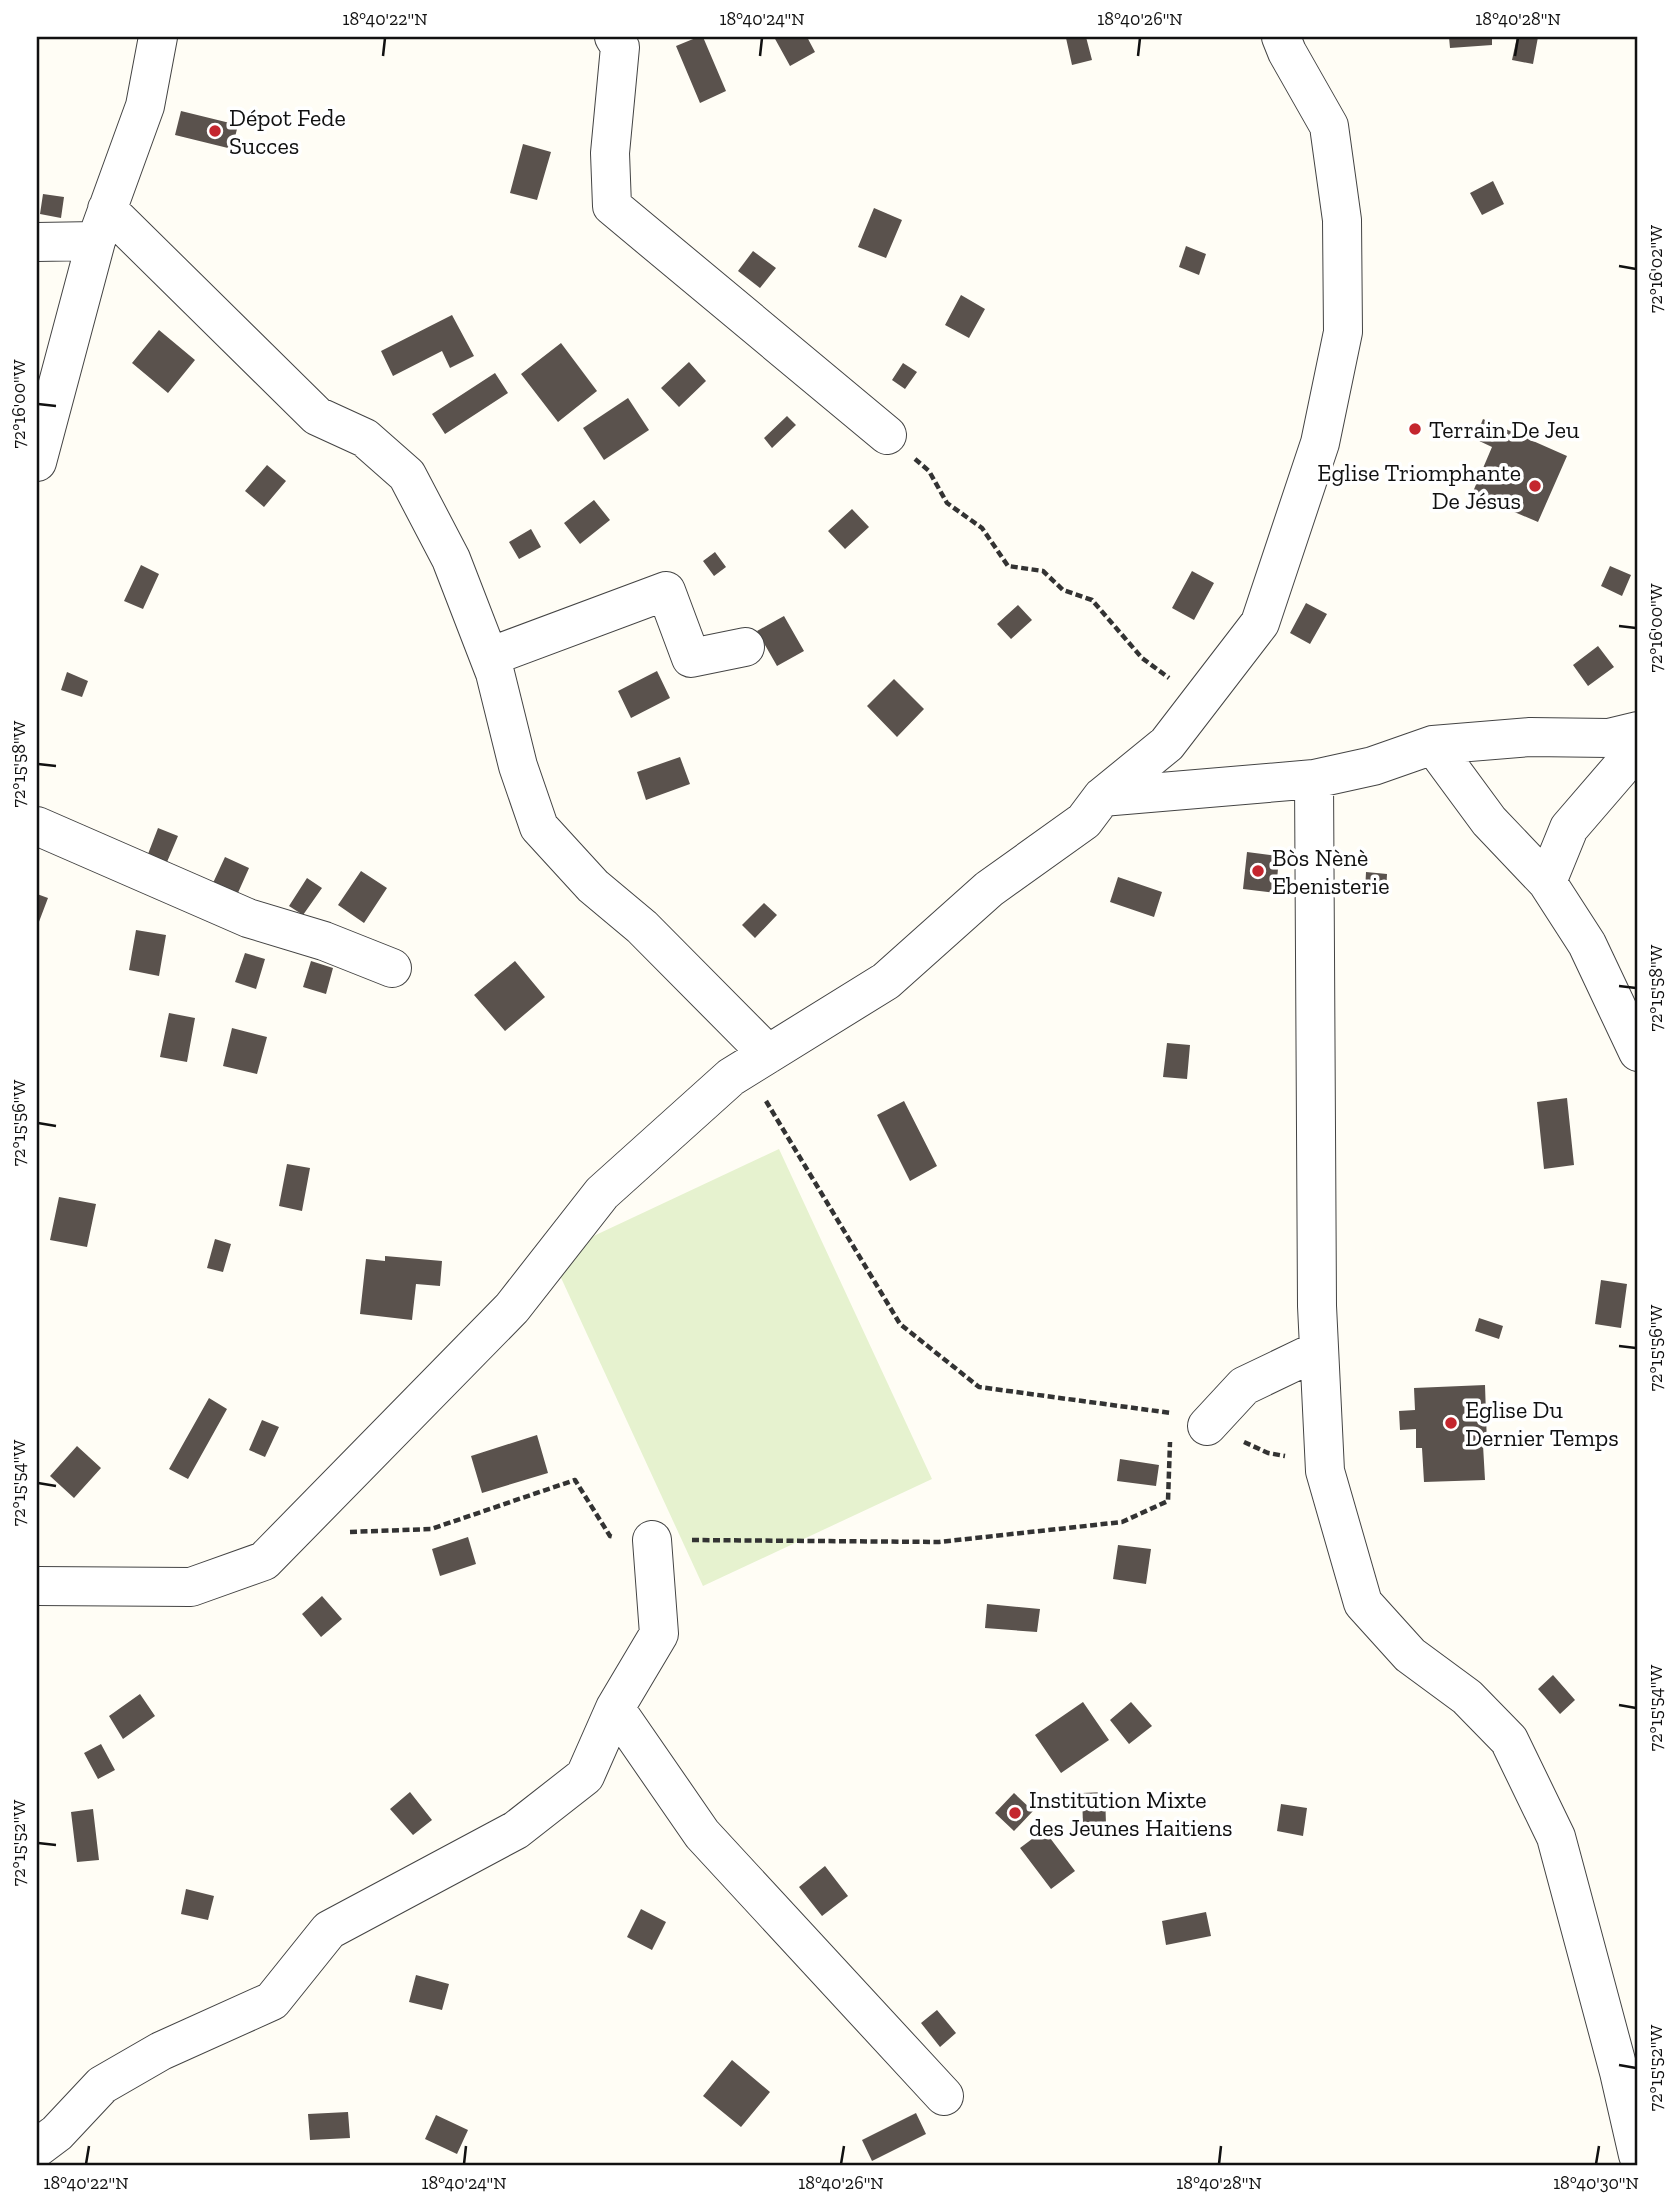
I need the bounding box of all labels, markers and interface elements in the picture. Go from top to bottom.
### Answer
text: 18°40'22"N [342,8,428,30]
text: 18°40'24"N [719,8,805,30]
text: 18°40'26"N [1097,8,1183,30]
text: 18°40'28"N [1475,8,1561,30]
place label: Dépot Fede Succes [229,103,346,160]
marker: Dépot Fede Succes [207,123,223,139]
text: 72°16'02"W [1645,225,1667,313]
text: 72°16'00"W [8,359,30,449]
place label: Terrain De Jeu [1429,415,1580,444]
marker: Terrain De Jeu [1407,421,1423,437]
place label: Eglise Triomphante De Jésus [1317,458,1521,515]
marker: Eglise Triomphante De Jésus [1527,478,1543,494]
text: 72°16'00"W [1645,583,1667,673]
text: 72°15'58"W [8,720,30,807]
place label: Bòs Nènè Ebenisterie [1272,843,1389,900]
marker: Bòs Nènè Ebenisterie [1250,863,1266,879]
text: 72°15'58"W [1645,944,1667,1031]
text: 72°15'56"W [8,1079,30,1166]
text: 72°15'56"W [1645,1304,1667,1391]
place label: Eglise Du Dernier Temps [1465,1395,1619,1452]
marker: Eglise Du Dernier Temps [1443,1415,1459,1431]
text: 72°15'54"W [8,1440,30,1526]
text: 72°15'54"W [1645,1665,1667,1751]
place label: Institution Mixte des Jeunes Haitiens [1029,1785,1232,1842]
text: 72°15'52"W [8,1800,30,1886]
marker: Institution Mixte des Jeunes Haitiens [1007,1805,1023,1821]
text: 72°15'52"W [1645,2025,1667,2111]
text: 18°40'22"N [43,2172,129,2194]
text: 18°40'24"N [421,2172,507,2194]
text: 18°40'26"N [798,2172,884,2194]
text: 18°40'28"N [1176,2172,1262,2194]
text: 18°40'30"N [1553,2172,1639,2194]

